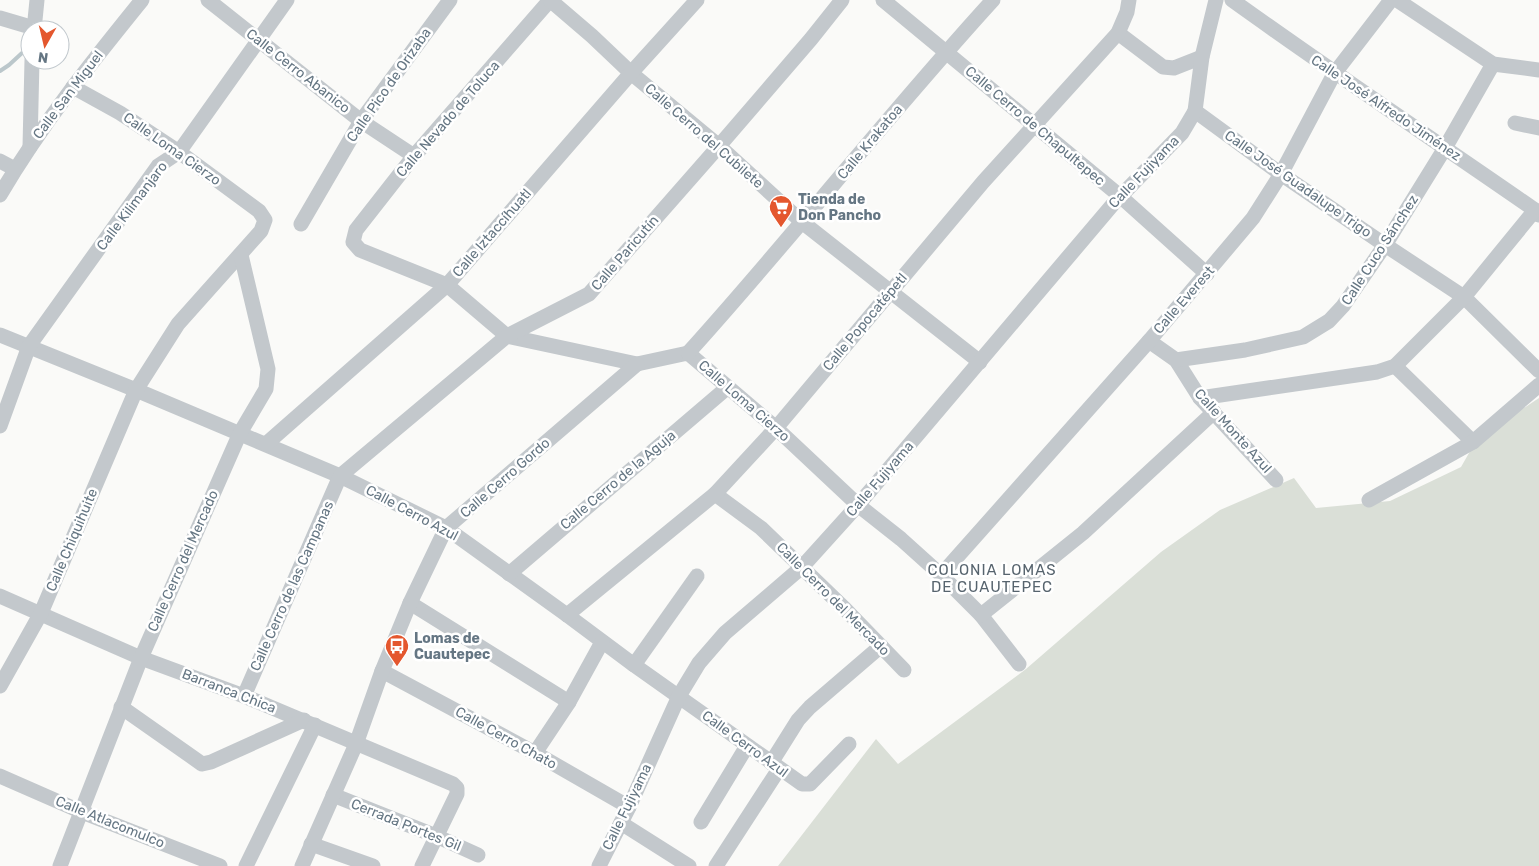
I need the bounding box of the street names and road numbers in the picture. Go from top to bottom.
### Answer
street label: Calle Cerro Abanico [243,25,353,117]
street label: Calle Pico de Orizaba [343,25,435,145]
street label: Calle San Miguel [29,48,107,142]
street label: Calle José Alfredo Jiménez [1308,51,1464,165]
street label: Calle Nevado de Toluca [393,57,503,181]
street label: Calle Cerro de Chapultepec [962,63,1108,190]
street label: Calle Cerro del Cubilete [641,80,767,192]
street label: Calle Krakatoa [834,101,906,183]
street label: Calle Loma Cierzo [120,109,224,189]
street label: Calle José Guadalupe Trigo [1221,127,1375,241]
street label: Calle Fujiyama [1105,132,1183,212]
street label: Calle Kilimanjaro [93,158,171,254]
street label: Calle Iztaccíhuatl [449,185,535,281]
street label: Calle Cuco Sánchez [1338,192,1422,308]
street label: Calle Paricutín [588,212,662,294]
street label: Calle Everest [1150,262,1218,337]
street label: Calle Popocatépetl [819,270,911,374]
street label: Calle Loma Cierzo [695,357,793,445]
street label: Calle Monte Azul [1191,385,1275,477]
street label: Calle Cerro de la Aguja [557,427,679,533]
street label: Calle Cerro Gordo [457,434,553,522]
street label: Calle Fujiyama [843,438,917,520]
street label: Calle Cerro Azul [363,481,461,545]
street label: Calle Chiquihuite [43,486,101,594]
street label: Calle Cerro del Mercado [144,488,222,634]
street label: Calle Cerro de las Campanas [247,498,337,674]
street label: Calle Cerro del Mercado [773,539,893,659]
street label: Barranca Chica [180,665,278,717]
street label: Calle Cerro Chato [452,703,560,773]
street label: Calle Cerro Azul [699,707,791,781]
street label: Calle Fujiyama [599,761,655,853]
street label: Calle Atlacomulco [53,792,167,852]
street label: Cerrada Portes Gil [348,795,464,855]

